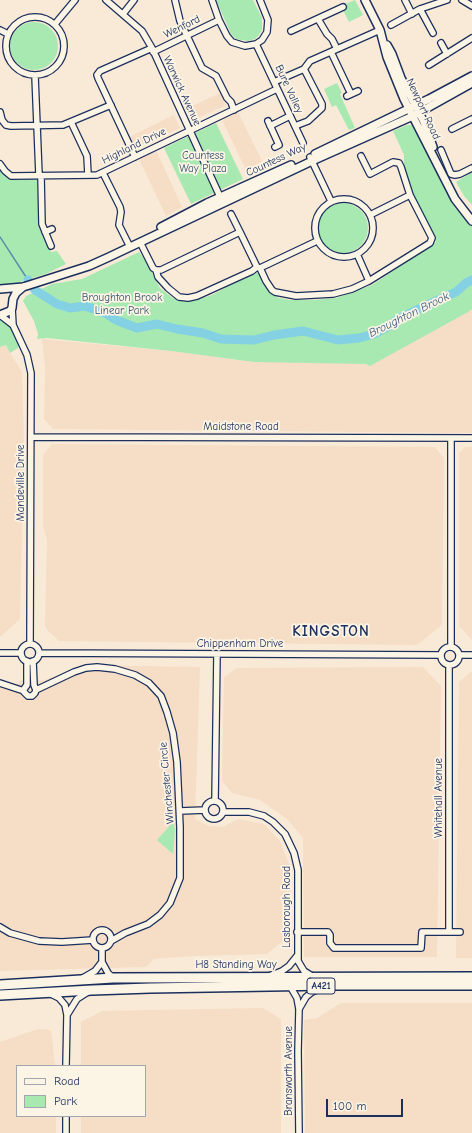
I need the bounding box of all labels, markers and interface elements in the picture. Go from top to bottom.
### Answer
street label: Wenford [162,13,202,41]
street label: Warwick Avenue [160,54,204,128]
street label: Bure Valley [272,63,306,115]
street label: Newport Road [403,76,443,142]
street label: Highland Drive [100,125,168,167]
street label: Countess Way [244,140,308,180]
park label: Countess Way Plaza [179,149,227,175]
water label: Broughton Brook [366,289,452,341]
park label: Broughton Brook Linear Park [82,291,162,317]
street label: Maidstone Road [203,420,279,434]
street label: Mandeville Drive [14,444,28,522]
district label: KINGSTON [292,623,370,641]
street label: Chippenham Drive [197,637,283,651]
street label: Winchester Circle [157,741,177,825]
street label: Whitehall Avenue [432,758,446,838]
street label: Lasborough Road [280,866,294,948]
street label: H8 Standing Way [195,958,277,972]
road number: A421 [307,978,335,994]
street label: Bransworth Avenue [282,1026,296,1116]
legend [16,1065,146,1117]
text: Road [54,1074,80,1088]
scale bar [328,1091,405,1117]
text: Park [54,1094,77,1108]
text: 100 m [333,1099,366,1113]

